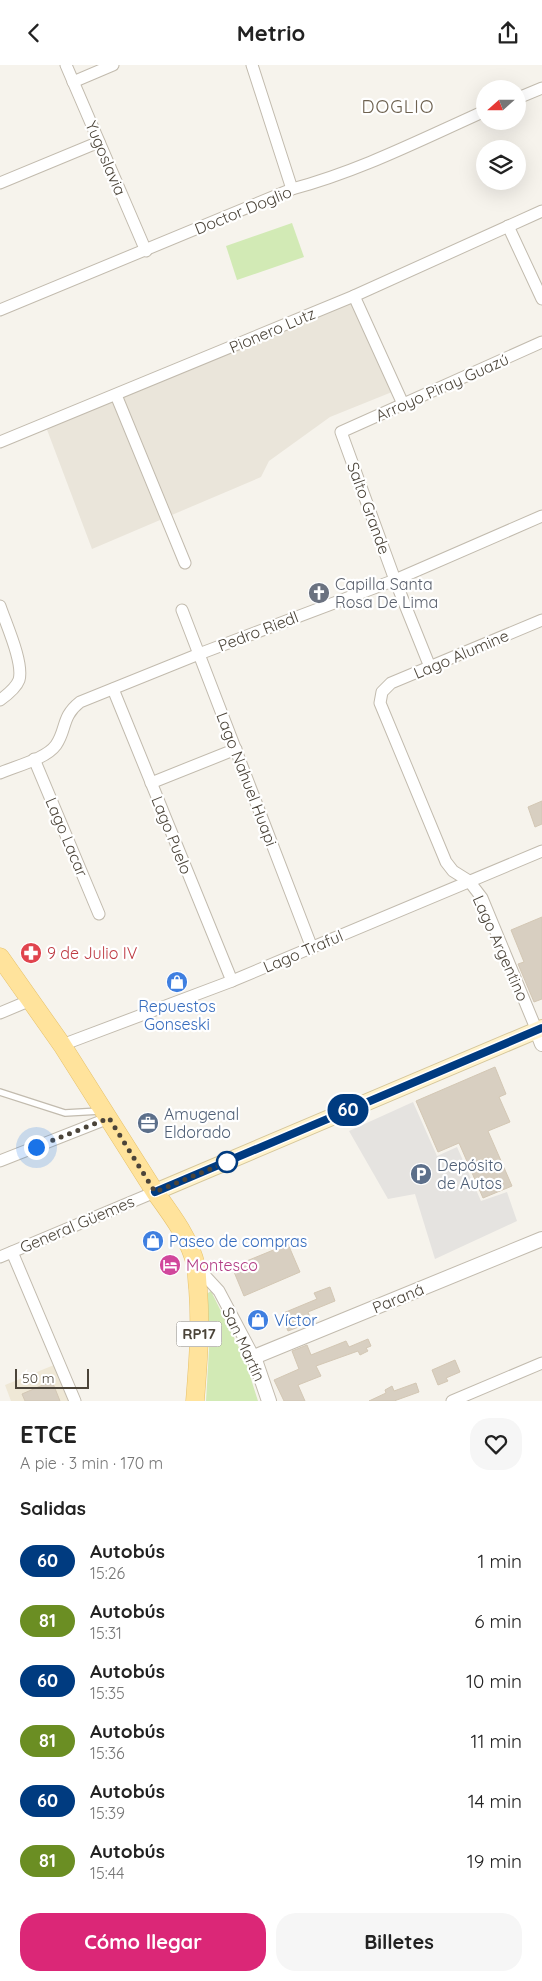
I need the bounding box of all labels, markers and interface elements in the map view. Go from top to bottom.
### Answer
icon: back [20,19,48,47]
text: Metrio [237,19,305,47]
icon: share [494,19,522,47]
north arrow [476,80,526,130]
map controls [476,80,526,190]
district label: DOGLIO [361,95,435,118]
street label: Yugoslavia [81,118,131,198]
button: layers [476,140,526,190]
street label: Doctor Doglio [191,181,295,239]
street label: Pionero Lutz [226,303,318,357]
street label: Arroyo Piray Guazú [372,349,512,425]
street label: Salto Grande [343,459,395,557]
place label: Capilla Santa Rosa De Lima [335,574,438,612]
church icon: Capilla Santa Rosa De Lima [307,581,331,605]
street label: Pedro Riedl [215,607,301,655]
street label: Lago Alumine [410,625,512,683]
street label: Lago Nahuel Huapi [212,709,282,849]
street label: Lago Puelo [147,793,197,877]
street label: Lago Lacar [41,794,93,880]
street label: Lago Argentino [469,892,533,1004]
street label: Lago Traful [260,925,346,977]
pharmacy icon: 9 de Julio IV [19,941,43,965]
place label: 9 de Julio IV [47,943,138,963]
shop icon: Repuestos Gonseski [165,970,189,994]
place label: Repuestos Gonseski [138,996,216,1034]
line badge: 60 [326,1094,370,1126]
text: 60 [337,1098,359,1121]
place label: Amugenal Eldorado [164,1104,239,1142]
office icon: Amugenal Eldorado [136,1111,160,1135]
your location [24,1135,49,1160]
unlabelled marker [216,1151,238,1173]
place label: Depósito de Autos [437,1155,503,1193]
parking icon: Depósito de Autos [409,1162,433,1186]
street label: General Güemes [17,1191,137,1257]
shop icon: Paseo de compras [141,1229,165,1253]
place label: Paseo de compras [169,1231,307,1251]
hotel icon: Montesco [158,1253,182,1277]
place label: Montesco [186,1255,258,1275]
street label: Paraná [369,1279,427,1317]
street label: San Martín [218,1304,270,1384]
shop icon: Víctor [246,1308,270,1332]
place label: Víctor [274,1310,318,1330]
road number: RP17 [176,1321,222,1347]
scale bar [15,1366,89,1389]
text: 50 m [22,1369,55,1387]
button: heart [470,1418,522,1470]
text: ETCE [20,1419,77,1449]
text: A pie · 3 min · 170 m [20,1453,163,1473]
text: Salidas [20,1496,86,1520]
text: Autobús [90,1539,165,1563]
text: 60 [37,1549,58,1572]
text: 1 min [477,1549,522,1573]
text: 15:26 [90,1563,125,1583]
text: Autobús [90,1599,165,1623]
text: 81 [39,1609,56,1632]
text: 6 min [474,1609,522,1633]
text: 15:31 [90,1623,122,1643]
text: Autobús [90,1659,165,1683]
text: 60 [37,1669,58,1692]
text: 10 min [466,1669,522,1693]
text: 15:35 [90,1683,125,1703]
text: Autobús [90,1719,165,1743]
text: 81 [39,1729,56,1752]
text: 11 min [470,1729,522,1753]
text: 15:36 [90,1743,125,1763]
text: Autobús [90,1779,165,1803]
text: 60 [37,1789,58,1812]
text: 14 min [468,1789,522,1813]
text: 15:39 [90,1803,125,1823]
text: Autobús [90,1839,165,1863]
text: 81 [39,1849,56,1872]
text: 19 min [467,1849,522,1873]
text: 15:44 [90,1863,125,1883]
button: Cómo llegar [20,1913,266,1971]
button: Billetes [276,1913,522,1971]

